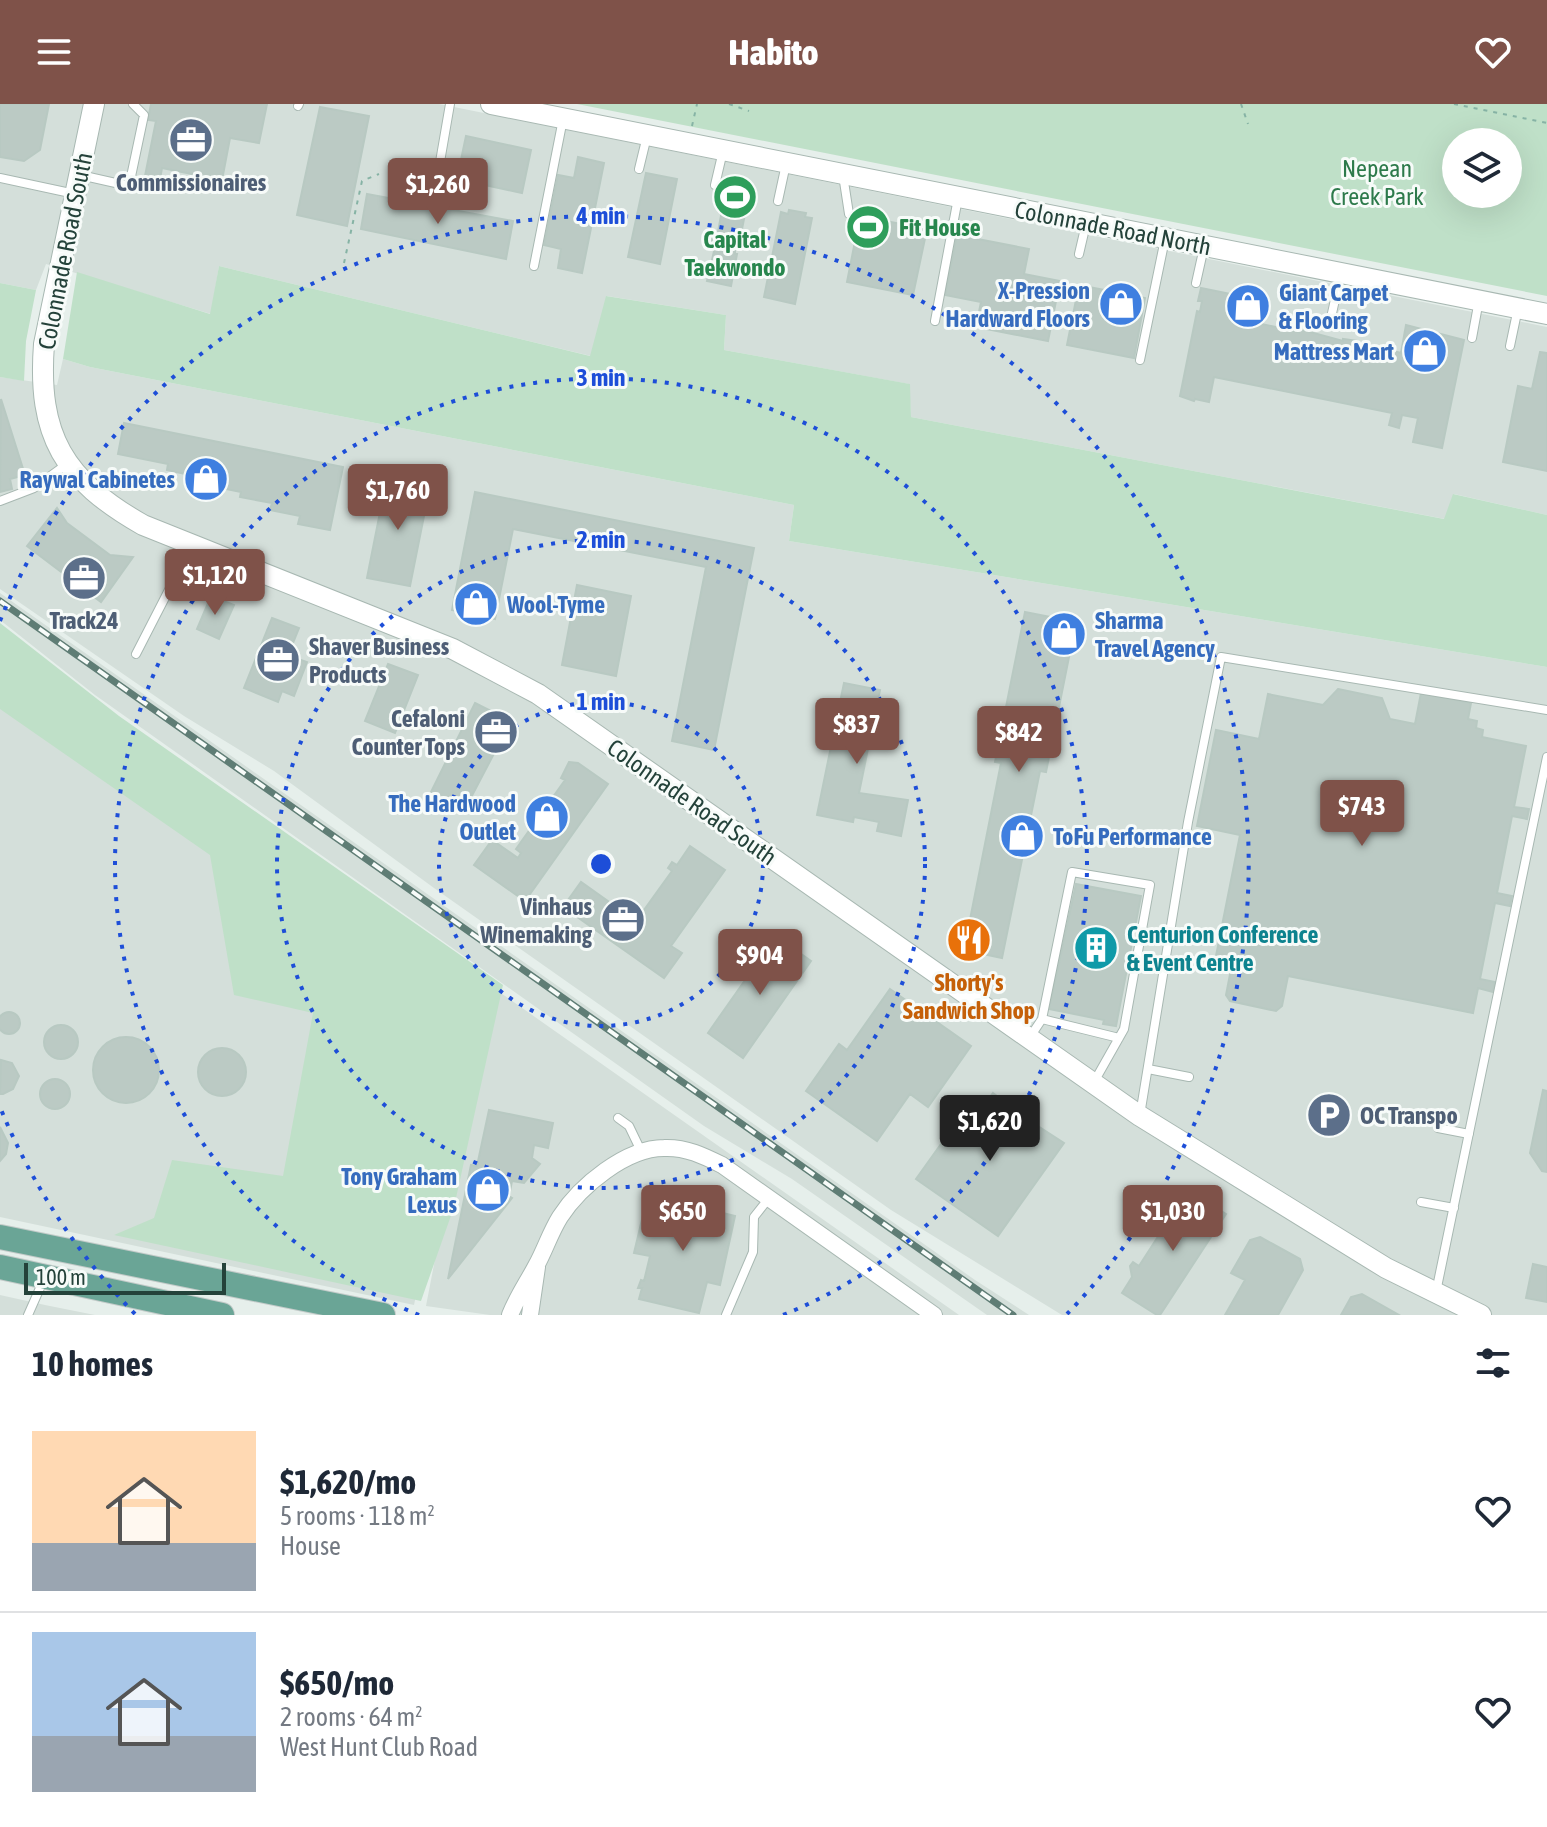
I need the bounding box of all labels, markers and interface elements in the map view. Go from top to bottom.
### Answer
icon: menu [32,30,76,74]
icon: heart [1471,30,1515,74]
text: Habito [729,31,818,73]
office icon: Commissionaires [167,116,215,164]
map controls [1442,128,1522,208]
button: layers [1442,128,1522,208]
street label: Colonnade Road South [33,150,97,352]
park label: Nepean Creek Park [1330,155,1424,210]
pin: $1,260 [373,158,503,226]
place label: Commissionaires [116,169,267,196]
text: $1,260 [406,169,470,199]
sports icon: Capital Taekwondo [711,173,759,221]
street label: Colonnade Road North [1013,196,1213,260]
text: 4 min [575,202,626,229]
sports icon: Fit House [844,203,892,251]
place label: Fit House [899,214,981,241]
place label: Capital Taekwondo [684,226,786,281]
place label: X-Pression Hardward Floors [946,277,1091,332]
place label: Giant Carpet & Flooring [1279,279,1389,334]
shop icon: X-Pression Hardward Floors [1097,280,1145,328]
shop icon: Giant Carpet & Flooring [1224,282,1272,330]
shop icon: Mattress Mart [1401,327,1449,375]
place label: Mattress Mart [1274,338,1394,365]
text: 3 min [576,364,626,391]
shop icon: Raywal Cabinetes [182,455,230,503]
pin: $1,760 [333,464,463,532]
place label: Raywal Cabinetes [20,466,176,493]
text: $1,760 [366,475,430,505]
text: 2 min [576,526,626,553]
pin: $1,120 [150,549,280,617]
office icon: Track24 [60,554,108,602]
text: $1,120 [183,560,247,590]
shop icon: Wool-Tyme [452,580,500,628]
place label: Wool-Tyme [506,591,605,618]
place label: Track24 [50,607,118,634]
place label: Sharma Travel Agency [1095,607,1215,662]
shop icon: Sharma Travel Agency [1040,610,1088,658]
place label: Shaver Business Products [309,633,450,688]
office icon: Shaver Business Products [254,636,302,684]
text: 1 min [576,688,626,715]
pin: $837 [810,698,904,766]
place label: Cefaloni Counter Tops [352,705,466,760]
pin: $842 [972,706,1066,774]
office icon: Cefaloni Counter Tops [472,708,520,756]
text: $837 [833,709,881,739]
text: $842 [995,717,1043,747]
street label: Colonnade Road South [602,734,782,870]
pin: $743 [1315,780,1409,848]
place label: The Hardwood Outlet [389,790,516,845]
text: $743 [1338,791,1386,821]
shop icon: The Hardwood Outlet [523,793,571,841]
shop icon: ToFu Performance [998,812,1046,860]
place label: ToFu Performance [1053,823,1212,850]
centre of rings [587,850,615,878]
place label: Vinhaus Winemaking [479,893,593,948]
office icon: Vinhaus Winemaking [599,896,647,944]
restaurant icon: Shorty's Sandwich Shop [945,916,993,964]
place label: Centurion Conference & Event Centre [1127,921,1318,976]
building icon: Centurion Conference & Event Centre [1072,924,1120,972]
pin: $904 [713,929,807,997]
text: $904 [736,940,784,970]
place label: Shorty's Sandwich Shop [903,969,1035,1024]
parking icon: OC Transpo [1305,1091,1353,1139]
pin: $1,620 [925,1095,1055,1163]
place label: OC Transpo [1360,1102,1458,1129]
text: $1,620 [958,1106,1022,1136]
place label: Tony Graham Lexus [341,1163,458,1218]
shop icon: Tony Graham Lexus [464,1166,512,1214]
pin: $650 [636,1185,730,1253]
pin: $1,030 [1108,1185,1238,1253]
text: $650 [659,1196,707,1226]
text: $1,030 [1141,1196,1205,1226]
scale bar [24,1259,226,1295]
text: 100 m [36,1264,86,1290]
icon: filters [1471,1341,1515,1385]
text: 10 homes [32,1344,153,1383]
text: $1,620/mo [280,1462,416,1501]
icon: home [96,1463,192,1559]
icon: heart [1471,1489,1515,1533]
text: 5 rooms · 118 m² [280,1501,435,1531]
text: House [280,1531,341,1561]
text: $650/mo [280,1663,394,1702]
icon: home [96,1664,192,1760]
icon: heart [1471,1690,1515,1734]
text: 2 rooms · 64 m² [280,1702,422,1732]
text: West Hunt Club Road [280,1732,478,1762]

